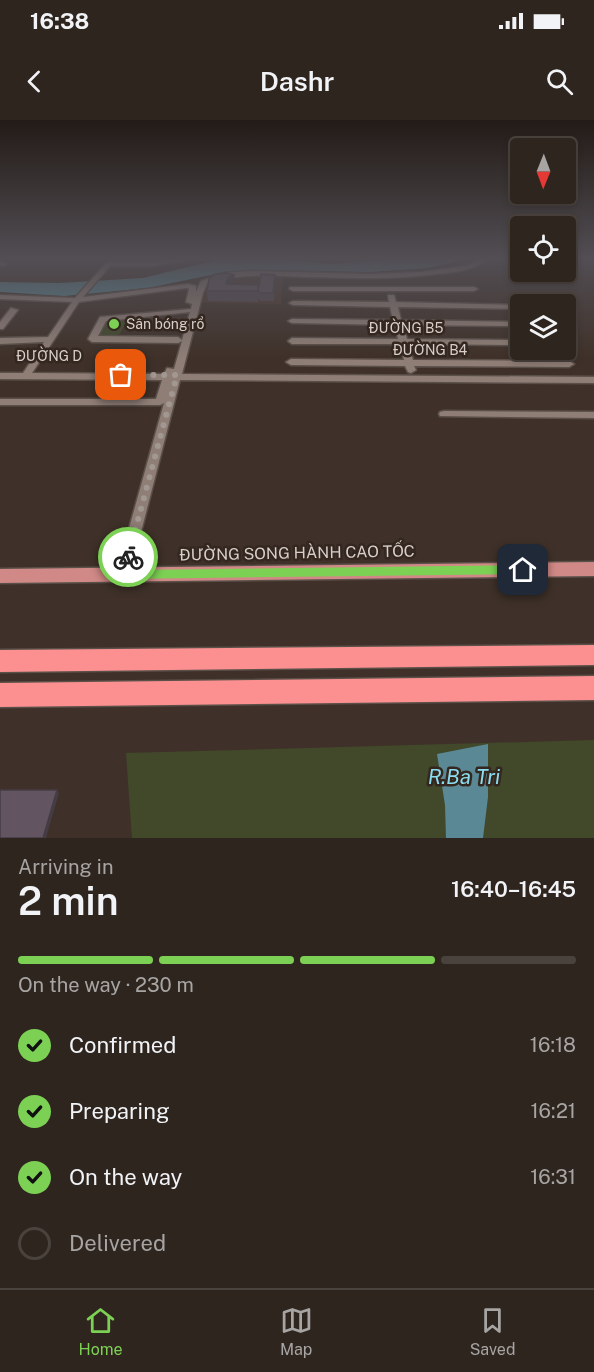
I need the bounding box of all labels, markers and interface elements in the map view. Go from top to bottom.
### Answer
text: 16:38 [30,8,89,34]
icon: back [18,65,51,98]
text: Dashr [260,65,334,97]
icon: search [543,65,576,98]
north arrow [510,138,576,204]
map controls [510,138,576,360]
button: locate [510,216,576,282]
button: layers [510,294,576,360]
place label: Sân bóng rổ [126,316,204,332]
marker: Sân bóng rổ [107,317,121,331]
street label: ĐƯỜNG B5 [369,318,443,336]
street label: ĐƯỜNG B4 [393,340,468,358]
street label: ĐƯỜNG D [16,346,82,364]
pin [95,349,146,400]
icon: bag [104,358,137,391]
courier [98,527,158,587]
street label: ĐƯỜNG SONG HÀNH CAO TỐC [179,538,415,565]
icon: bike [112,541,145,574]
pin [497,544,548,595]
icon: home [506,553,539,586]
water label: R.Ba Tri [428,764,500,789]
text: Arriving in [18,855,113,879]
text: 16:40–16:45 [451,876,576,902]
text: 2 min [18,878,119,924]
text: On the way · 230 m [18,973,194,997]
icon: check [18,1029,51,1062]
text: Confirmed [69,1032,176,1058]
text: 16:18 [530,1033,576,1057]
icon: check [18,1095,51,1128]
text: Preparing [69,1098,170,1124]
text: 16:21 [530,1099,576,1123]
icon: check [18,1161,51,1194]
text: On the way [69,1164,182,1190]
text: 16:31 [530,1165,576,1189]
text: Delivered [69,1230,166,1256]
tab: Home [79,1304,123,1359]
tab: Map [280,1304,313,1359]
tab: Saved [470,1304,515,1359]

